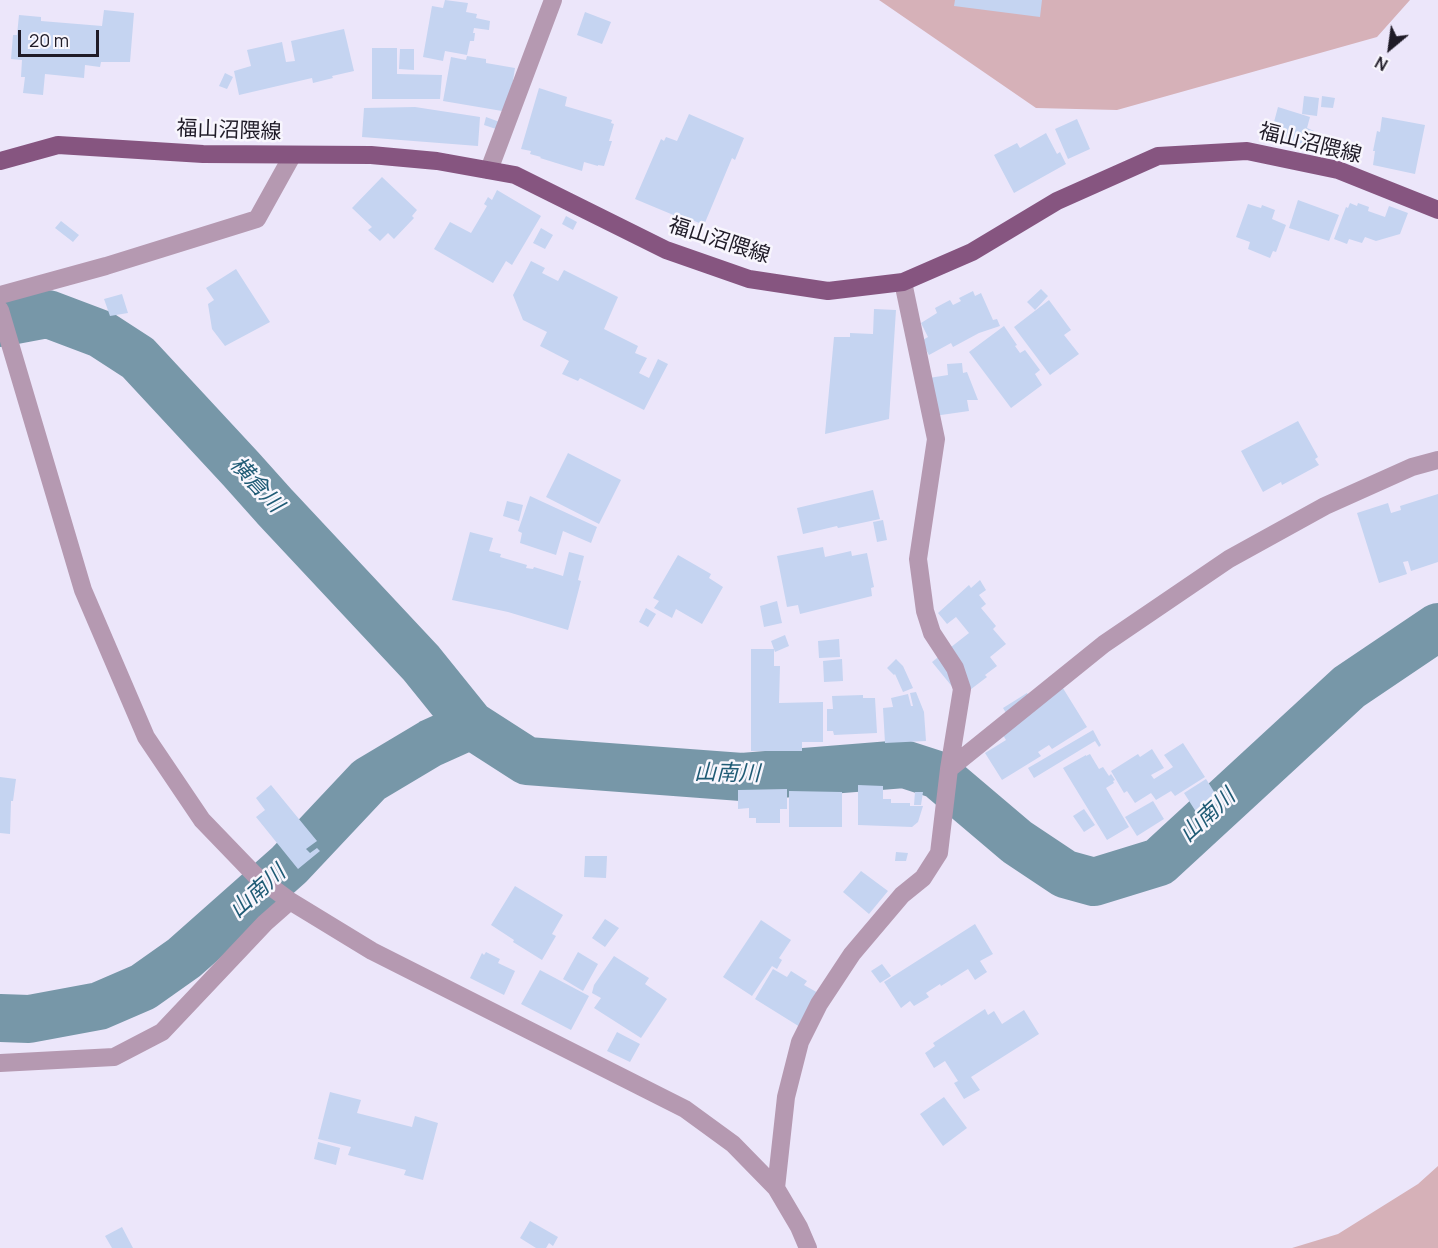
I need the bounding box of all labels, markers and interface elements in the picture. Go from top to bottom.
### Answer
scale bar [21,18,102,56]
north arrow [1360,18,1420,78]
text: 20 m [29,28,69,52]
text: N [1371,51,1392,76]
street label: 福山沼隈線 [176,117,282,145]
street label: 福山沼隈線 [1256,119,1364,169]
street label: 福山沼隈線 [665,213,773,269]
water label: 横倉川 [224,452,288,518]
water label: 山南川 [694,760,760,788]
water label: 山南川 [1175,784,1241,848]
water label: 山南川 [225,860,291,924]

